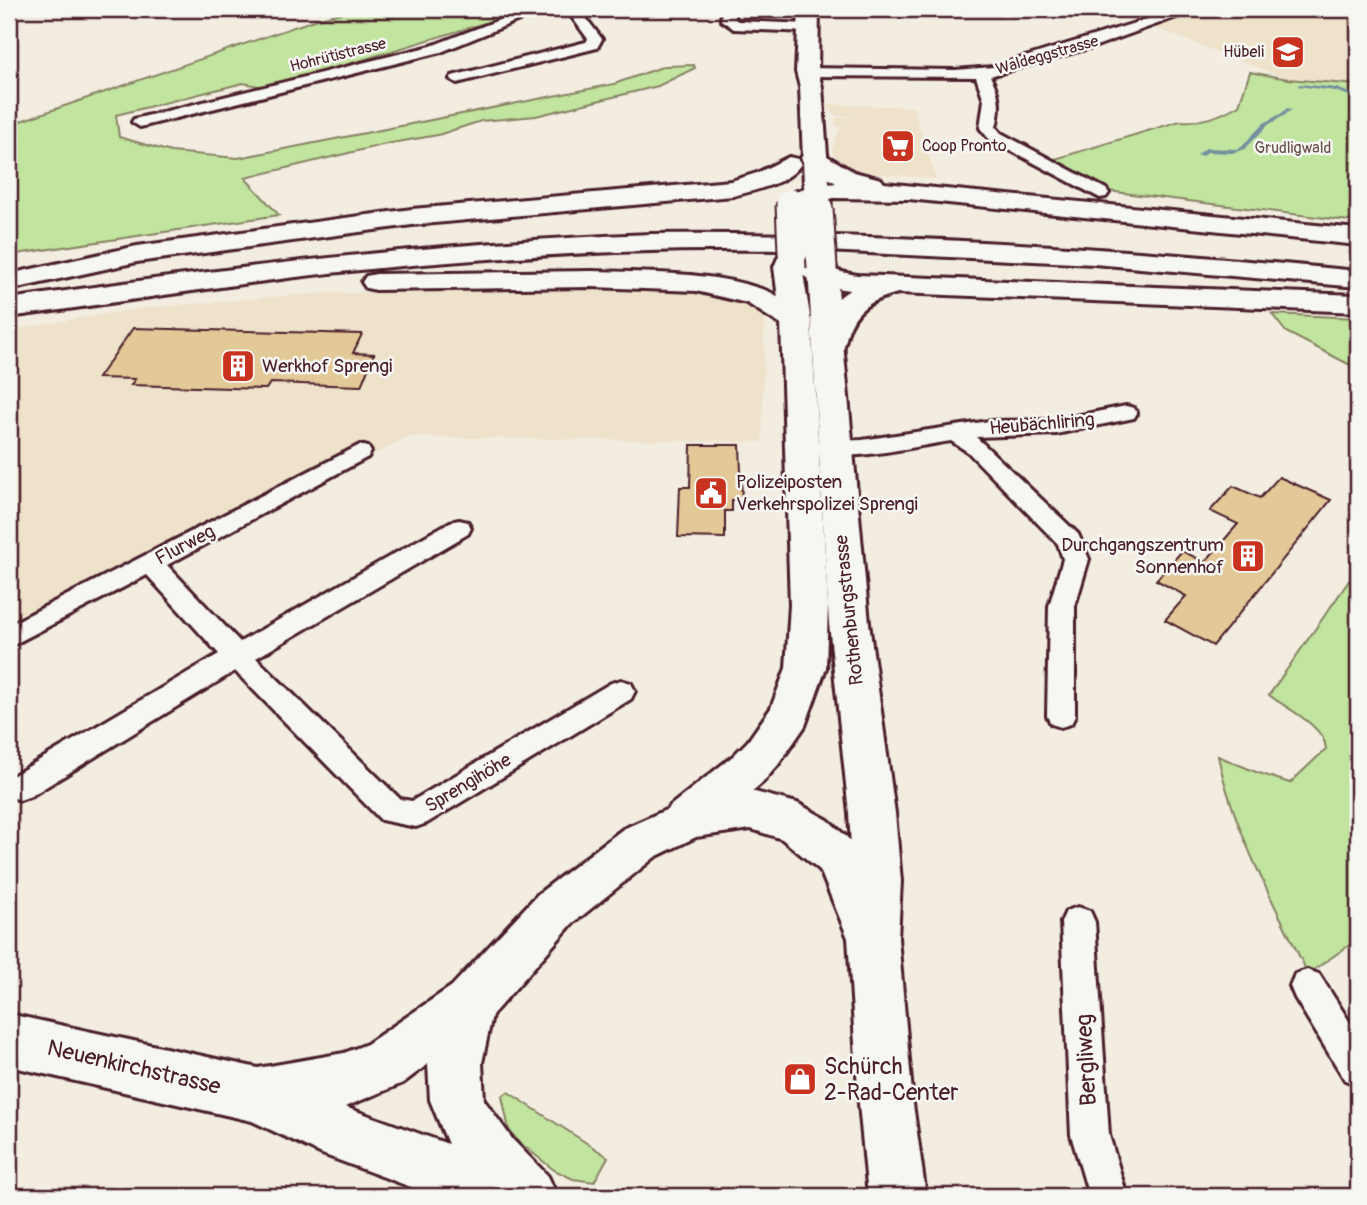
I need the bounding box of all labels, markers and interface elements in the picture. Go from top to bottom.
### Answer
street label: Waldeggstrasse [993,31,1101,79]
street label: Hohrütistrasse [288,33,388,77]
school or university icon: Hübeli [1269,33,1307,71]
place label: Hübeli [1223,42,1264,62]
supermarket icon: Coop Pronto [879,127,917,165]
place label: Coop Pronto [922,136,1007,156]
park label: Grudligwald [1255,138,1331,158]
building icon: Werkhof Sprengi [219,347,257,385]
place label: Werkhof Sprengi [262,354,392,378]
street label: Heubächliring [988,407,1096,441]
place label: Polizeiposten Verkehrspolizei Sprengi [736,470,918,516]
public building icon: Polizeiposten Verkehrspolizei Sprengi [692,474,730,512]
street label: Flurweg [151,519,219,571]
street label: Rothenburgstrasse [829,533,869,686]
place label: Durchgangszentrum Sonnenhof [1061,533,1224,579]
building icon: Durchgangszentrum Sonnenhof [1229,537,1267,575]
street label: Sprengihöhe [420,747,516,818]
street label: Bergliweg [1069,1013,1103,1107]
street label: Neuenkirchstrasse [44,1033,224,1101]
place label: Schürch 2-Rad-Center [824,1052,958,1107]
shop icon: Schürch 2-Rad-Center [781,1060,819,1098]

